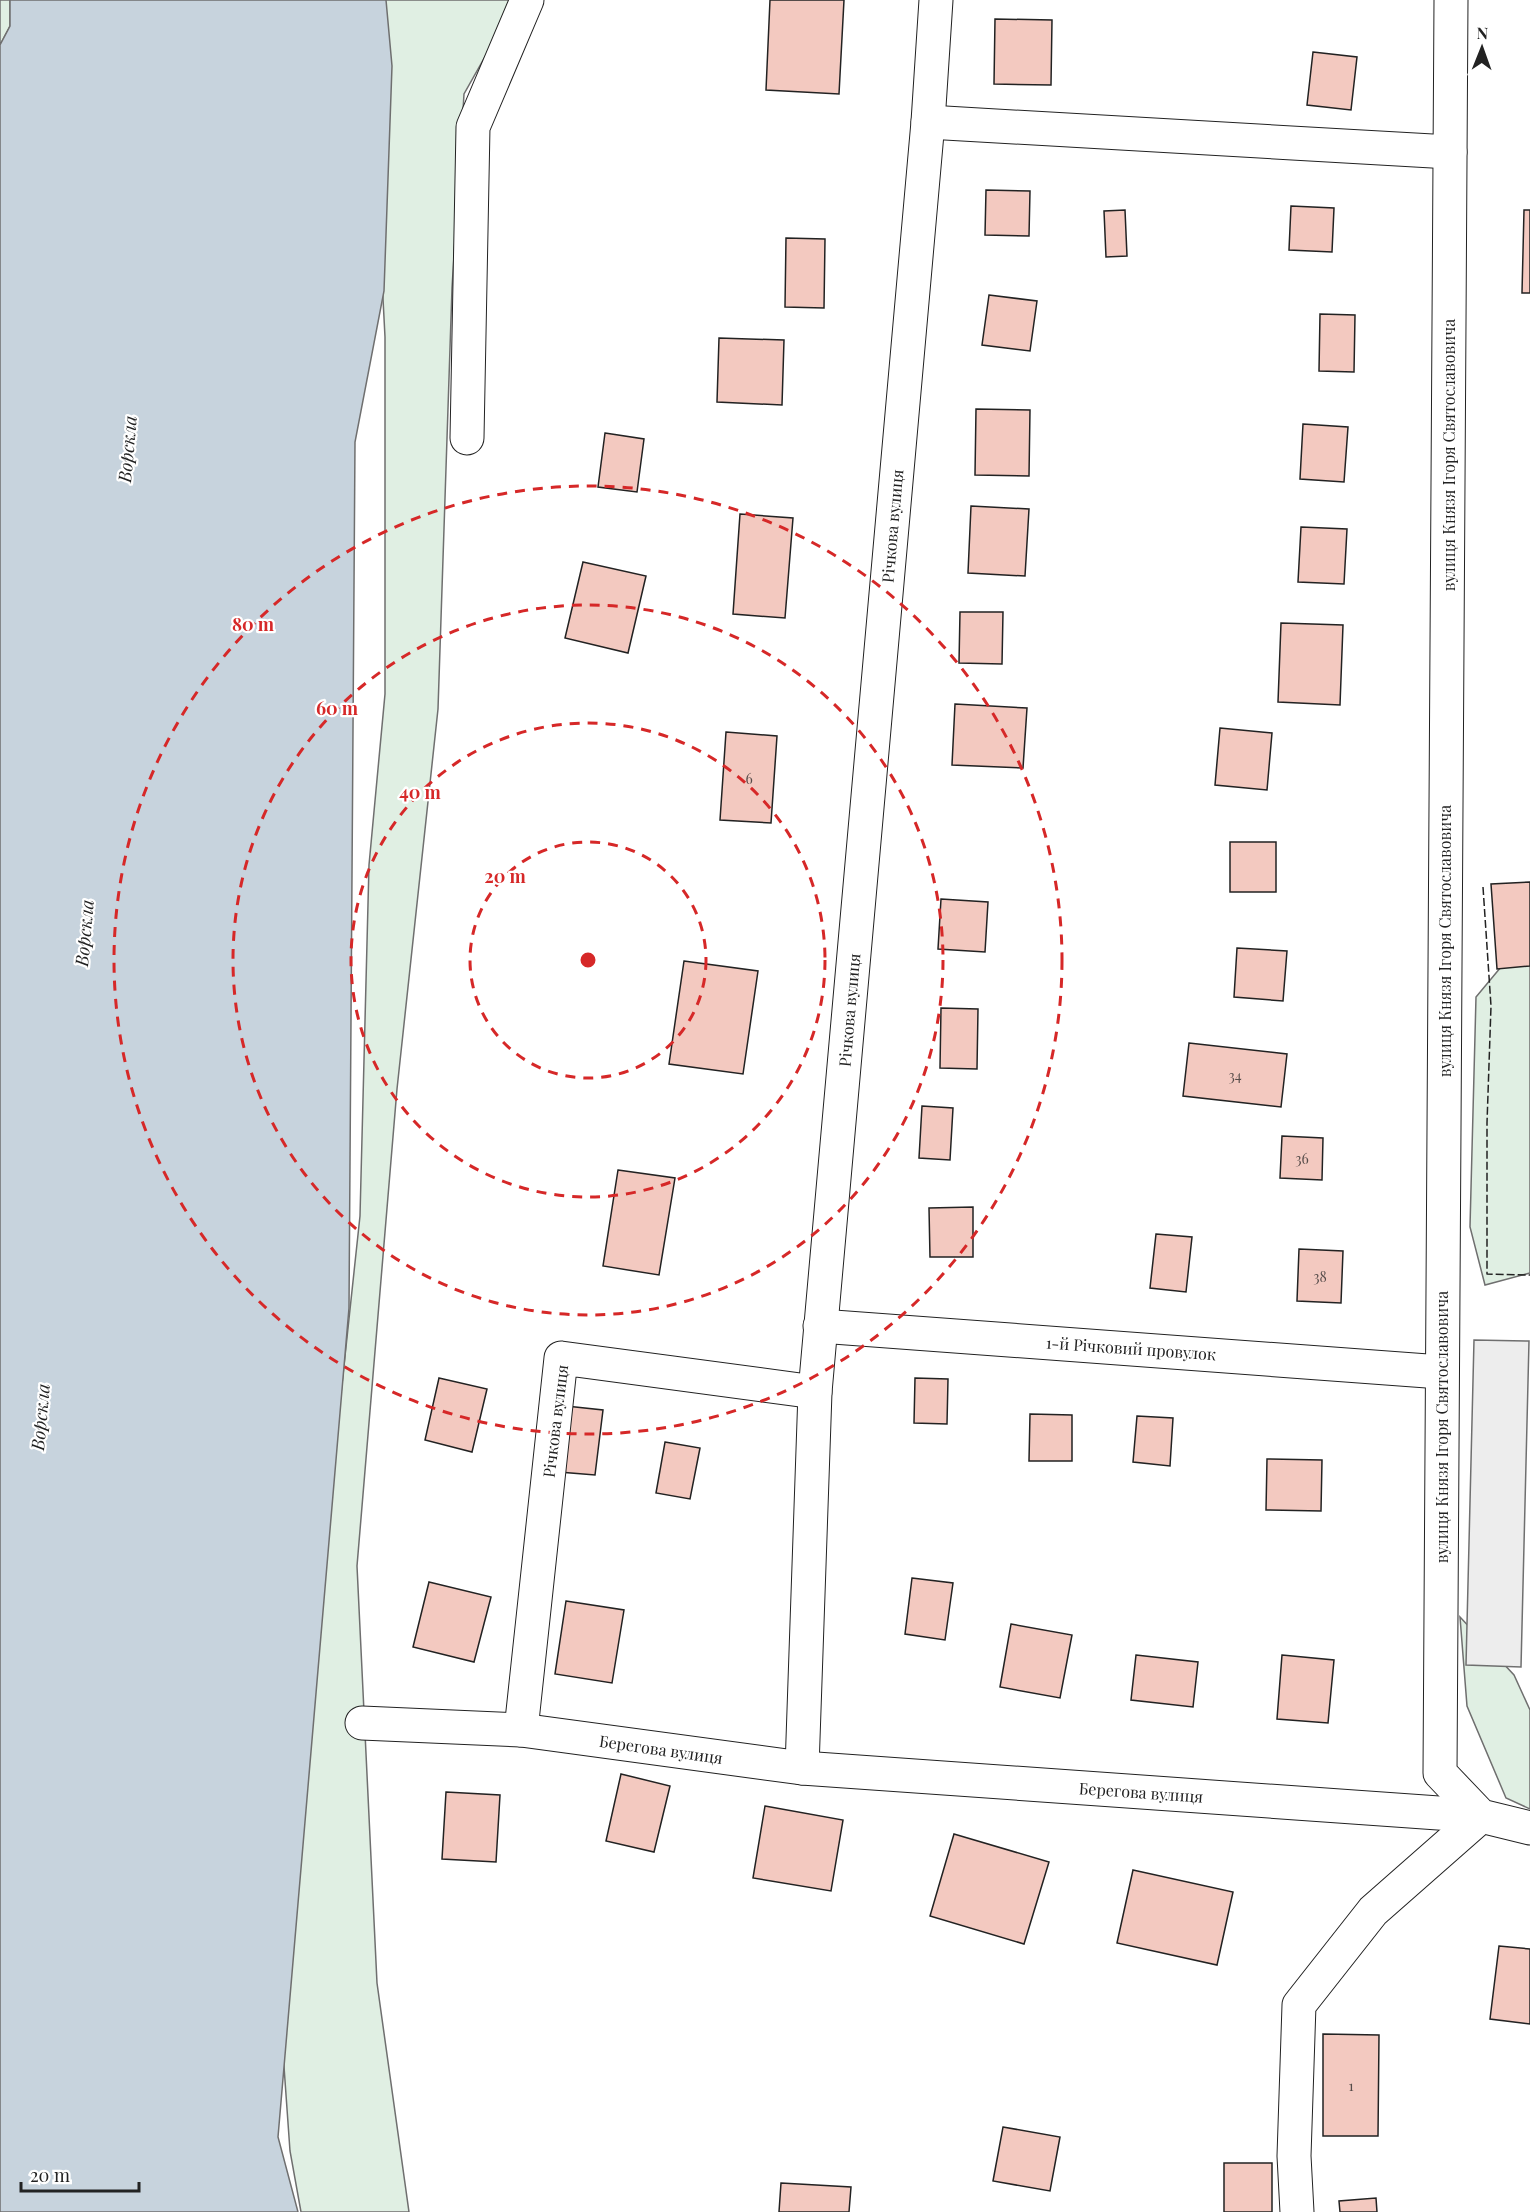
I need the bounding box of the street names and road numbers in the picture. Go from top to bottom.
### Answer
street label: вулиця Князя Ігоря Святославовича [1438,319,1459,591]
street label: Річкова вулиця [877,468,907,584]
street label: вулиця Князя Ігоря Святославовича [1434,805,1455,1077]
street label: Річкова вулиця [834,952,864,1068]
street label: вулиця Князя Ігоря Святославовича [1431,1291,1452,1563]
street label: 1-й Річковий провулок [1045,1332,1217,1364]
street label: Річкова вулиця [538,1363,572,1479]
street label: Берегова вулиця [598,1730,724,1768]
street label: Берегова вулиця [1078,1777,1204,1807]

